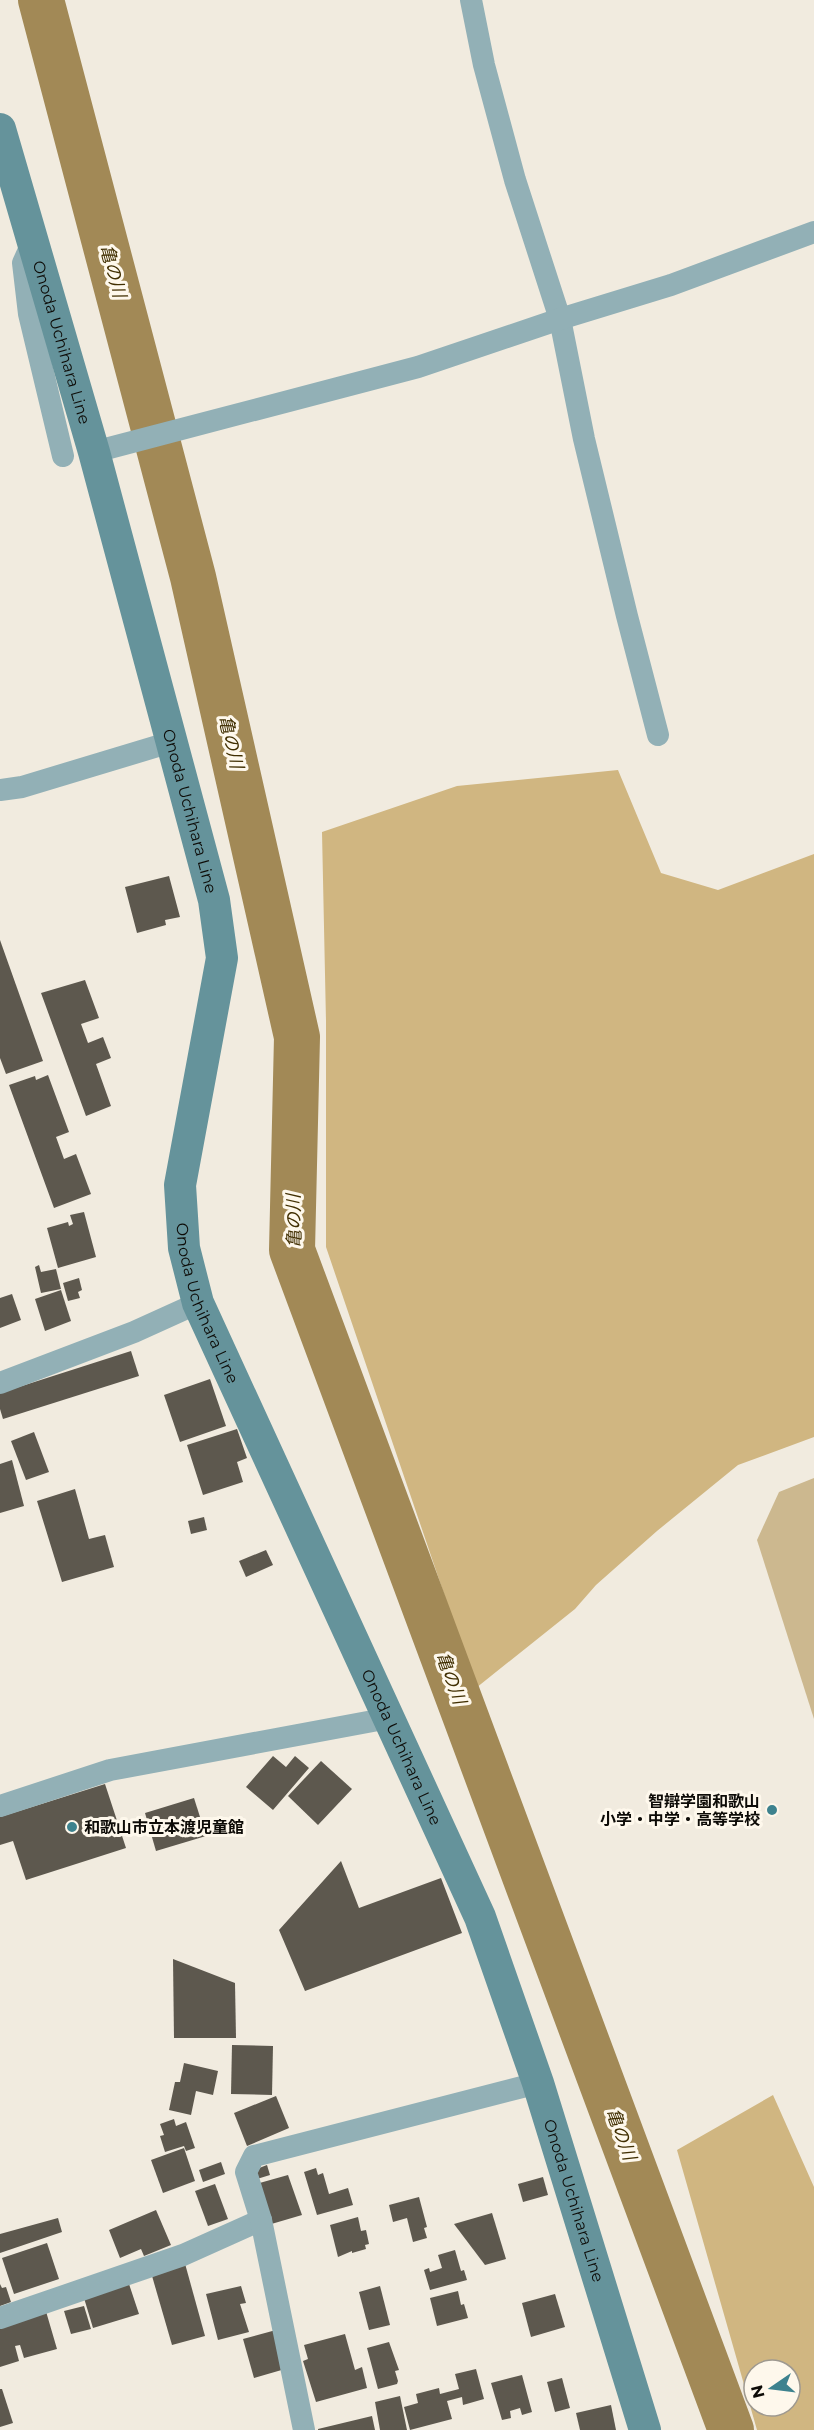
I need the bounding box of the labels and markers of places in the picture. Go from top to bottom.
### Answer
place label: 智辯学園和歌山 小学・中学・高等学校 [600,1792,760,1829]
marker: 智辯学園和歌山 小学・中学・高等学校 [765,1803,779,1817]
place label: 和歌山市立本渡児童館 [84,1818,244,1837]
marker: 和歌山市立本渡児童館 [65,1820,79,1834]

